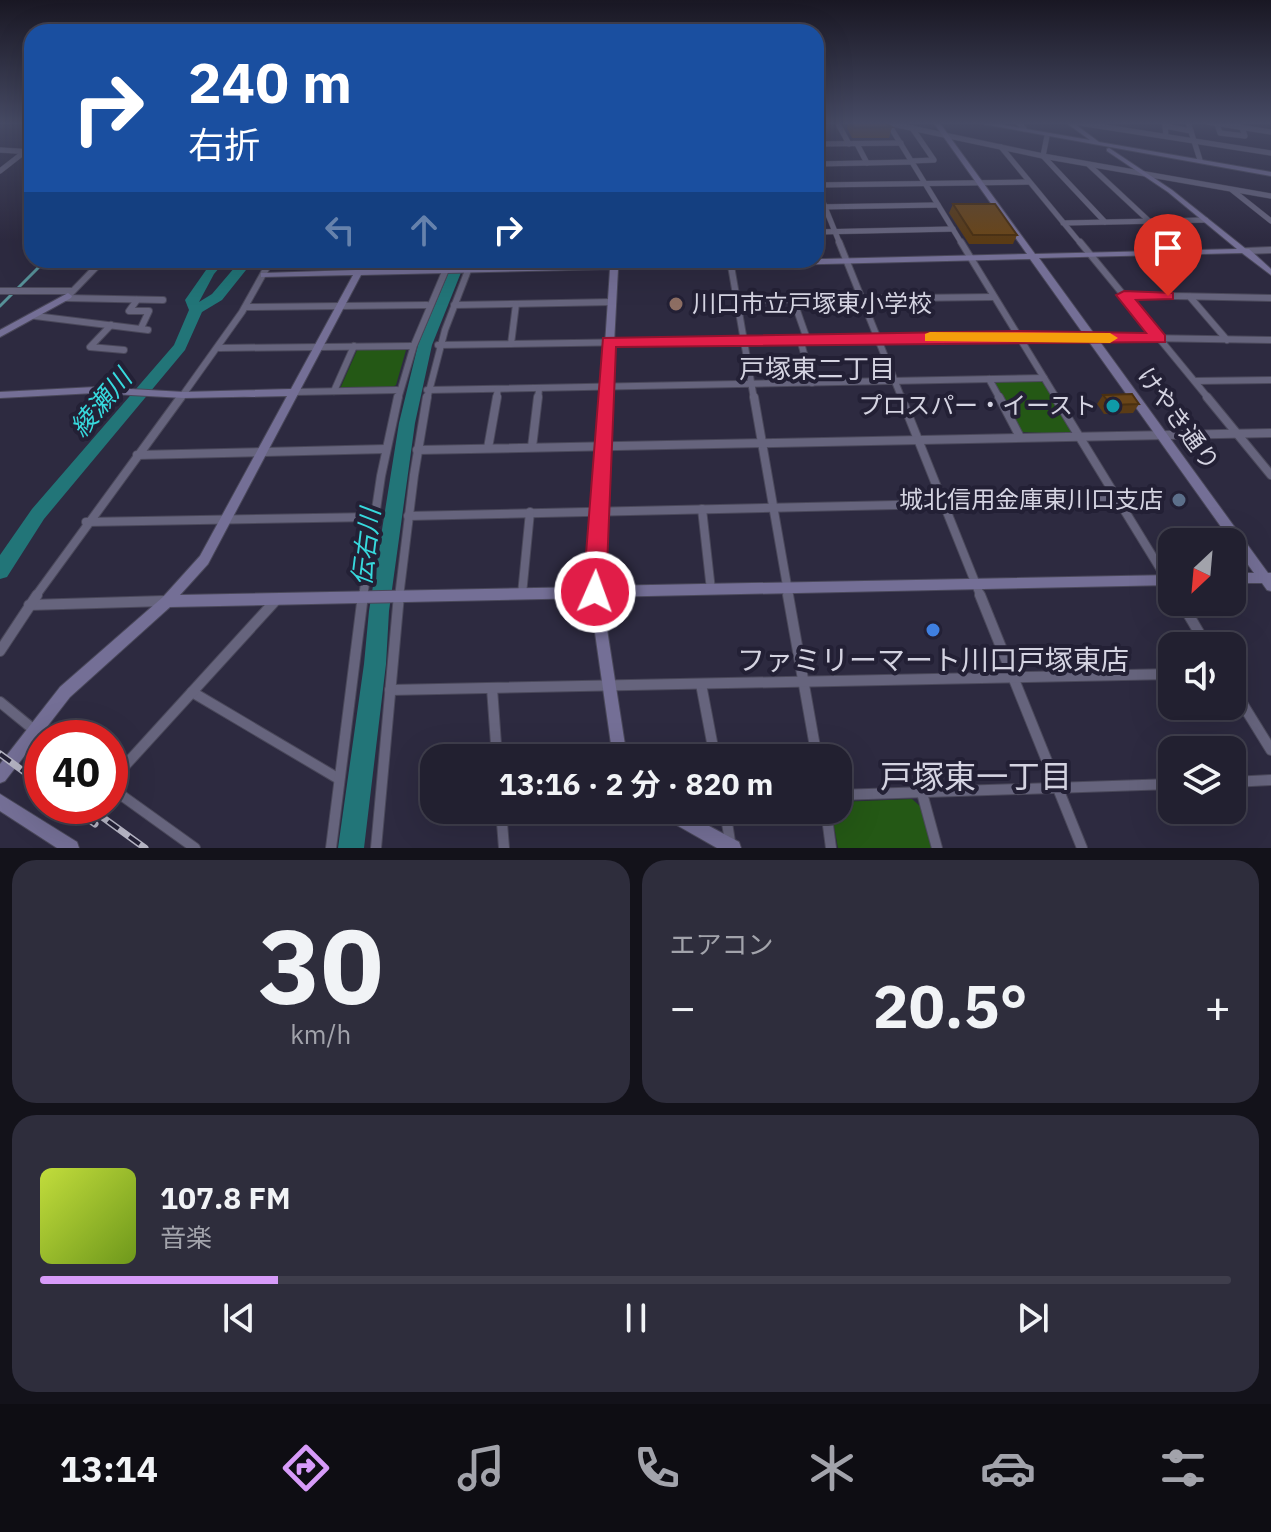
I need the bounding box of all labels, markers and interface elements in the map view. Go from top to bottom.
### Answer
text: 240 m [188,46,352,118]
icon: right [56,56,160,160]
text: 右折 [188,121,260,168]
icon: left [318,208,362,252]
icon: ahead [402,208,446,252]
icon: right [486,208,530,252]
pin [1134,214,1202,296]
icon: arrive [1146,226,1190,270]
place label: 川口市立戸塚東小学校 [692,287,932,319]
marker: 川口市立戸塚東小学校 [667,295,685,313]
district label: 戸塚東二丁目 [739,351,895,385]
water label: 綾瀬川 [62,359,140,443]
street label: けやき通り [1131,360,1227,476]
place label: プロスパー・イースト [858,389,1097,421]
marker: プロスパー・イースト [1104,397,1122,415]
place label: 城北信用金庫東川口支店 [899,483,1163,515]
marker: 城北信用金庫東川口支店 [1170,491,1188,509]
water label: 伝右川 [343,503,387,588]
north arrow [1158,528,1246,616]
map controls [1158,528,1246,824]
position arrow [553,550,637,634]
marker: ファミリーマート川口戸塚東店 [924,621,942,639]
button: sound [1158,632,1246,720]
place label: ファミリーマート川口戸塚東店 [737,641,1129,678]
speed limit sign: 40 [24,720,128,824]
button: layers [1158,736,1246,824]
district label: 戸塚東一丁目 [880,755,1072,797]
text: 13:16 · 2 分 · 820 m [499,764,773,803]
text: 30 [258,897,383,1033]
text: エアコン [670,927,774,961]
text: 20.5° [873,966,1028,1045]
text: − [670,978,696,1035]
text: + [1205,978,1231,1035]
text: km/h [290,1017,351,1051]
text: 107.8 FM [160,1178,291,1217]
text: 音楽 [160,1220,212,1254]
icon: previous [217,1296,261,1340]
icon: pause [614,1296,658,1340]
icon: next [1011,1296,1055,1340]
icon: directions [278,1440,334,1496]
icon: music [453,1440,509,1496]
icon: phone [629,1440,685,1496]
icon: climate [804,1440,860,1496]
icon: car [980,1440,1036,1496]
icon: filters [1155,1440,1211,1496]
text: 13:14 [60,1445,158,1492]

